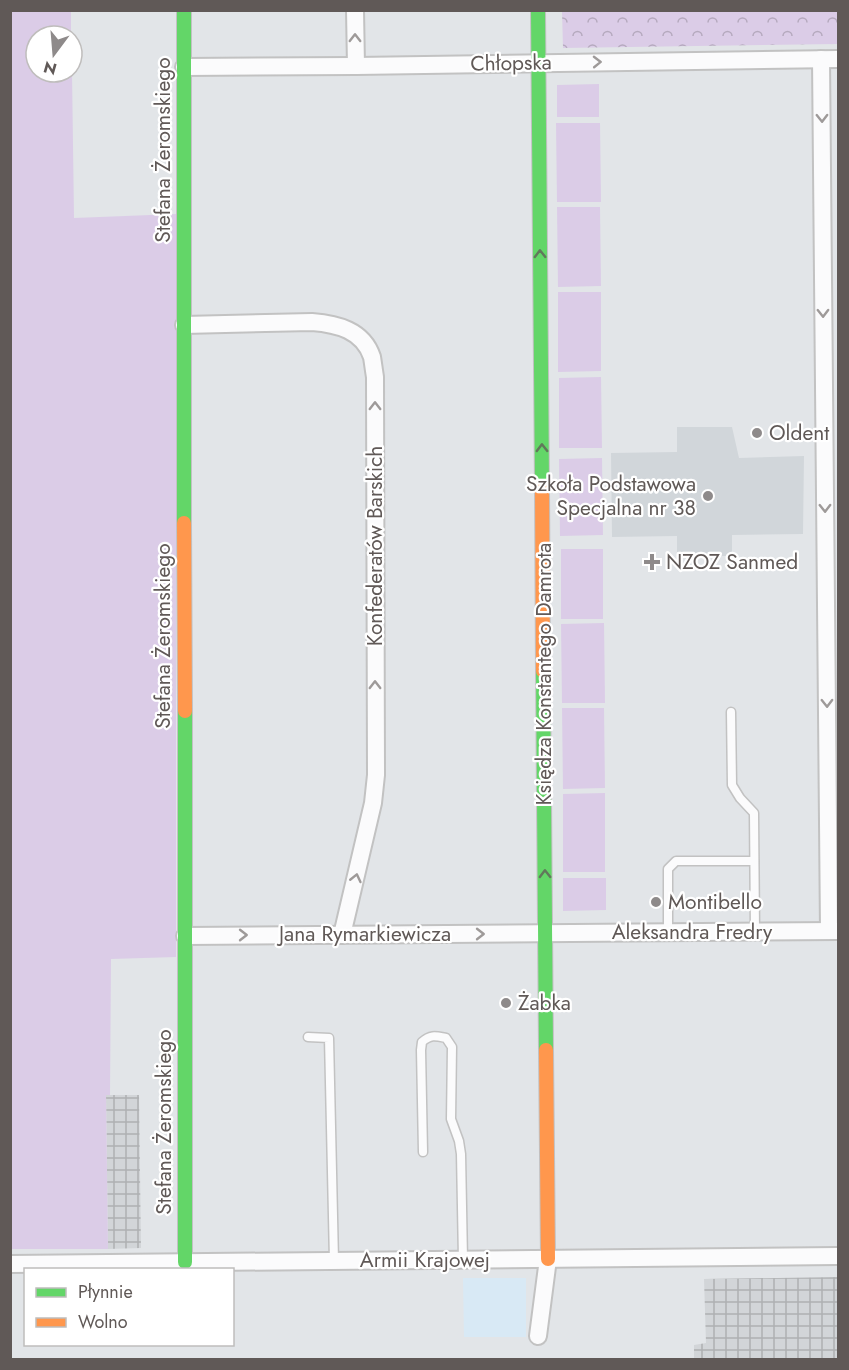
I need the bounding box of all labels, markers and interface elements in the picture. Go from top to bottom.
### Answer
north arrow [24,24,84,84]
one-way arrow [349,34,361,43]
street label: Chłopska [470,47,552,79]
text: N [41,55,59,81]
one-way arrow [592,56,601,68]
street label: Stefana Żeromskiego [148,57,178,243]
one-way arrow [815,113,828,122]
one-way arrow [534,249,546,258]
one-way arrow [817,308,830,317]
one-way arrow [369,401,381,410]
place label: Oldent [769,418,829,448]
marker: Oldent [750,426,764,440]
one-way arrow [536,444,548,453]
street label: Konfederatów Barskich [360,446,390,646]
place label: Szkoła Podstawowa Specjalna nr 38 [526,469,696,523]
marker: Szkoła Podstawowa Specjalna nr 38 [701,489,715,503]
one-way arrow [819,503,831,512]
street label: Stefana Żeromskiego [148,543,178,729]
street label: Księdza Konstantego Damrota [529,543,559,805]
place label: NZOZ Sanmed [666,547,798,577]
marker: NZOZ Sanmed [643,553,661,571]
one-way arrow [369,680,381,689]
one-way arrow [821,698,833,707]
one-way arrow [539,870,551,879]
one-way arrow [348,873,361,883]
place label: Montibello [668,887,762,917]
marker: Montibello [649,895,663,909]
street label: Aleksandra Fredry [612,917,773,947]
street label: Jana Rymarkiewicza [276,919,451,949]
one-way arrow [476,928,485,940]
one-way arrow [239,929,248,941]
place label: Żabka [518,988,571,1018]
marker: Żabka [499,996,513,1010]
street label: Stefana Żeromskiego [149,1029,179,1215]
street label: Armii Krajowej [360,1245,490,1275]
legend [24,1268,234,1346]
text: Płynnie [78,1279,133,1305]
text: Wolno [78,1309,128,1335]

